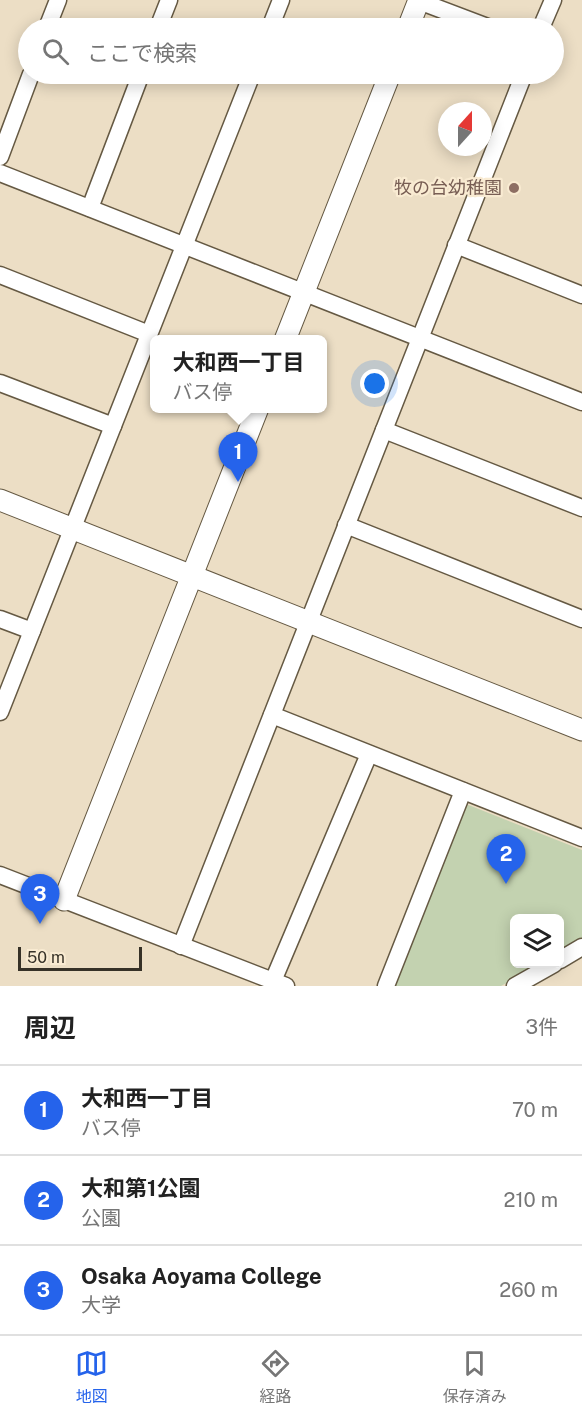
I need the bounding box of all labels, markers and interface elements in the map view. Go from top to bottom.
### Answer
search box [18,18,564,84]
icon: search [39,35,72,68]
text: ここで検索 [87,40,197,66]
north arrow [438,102,492,156]
place label: 牧の台幼稚園 [394,177,502,198]
marker: 牧の台幼稚園 [507,181,521,195]
popup [150,335,327,413]
text: 大和西一丁目 [172,349,305,375]
your location [360,369,389,398]
text: バス停 [172,380,232,404]
pin: 1 [218,432,258,482]
pin: 2 [486,834,526,884]
pin: 3 [20,874,60,924]
map controls [510,914,564,968]
button: layers [510,914,564,968]
scale bar [18,944,142,972]
text: 50 m [27,948,65,967]
text: 周辺 [24,1012,76,1043]
text: 3件 [525,1015,558,1039]
text: 大和西一丁目 [81,1085,213,1111]
text: 1 [39,1098,48,1122]
text: 70 m [512,1098,558,1122]
text: バス停 [81,1116,141,1140]
text: 大和第1公園 [81,1175,200,1201]
text: 2 [37,1188,50,1212]
text: 210 m [504,1188,558,1212]
text: 公園 [81,1206,121,1230]
text: Osaka Aoyama College [81,1263,322,1289]
text: 3 [37,1278,50,1302]
text: 260 m [499,1278,558,1302]
text: 大学 [81,1293,121,1317]
tab: 地図 [75,1347,108,1407]
tab: 経路 [259,1347,292,1407]
tab: 保存済み [443,1347,507,1407]

